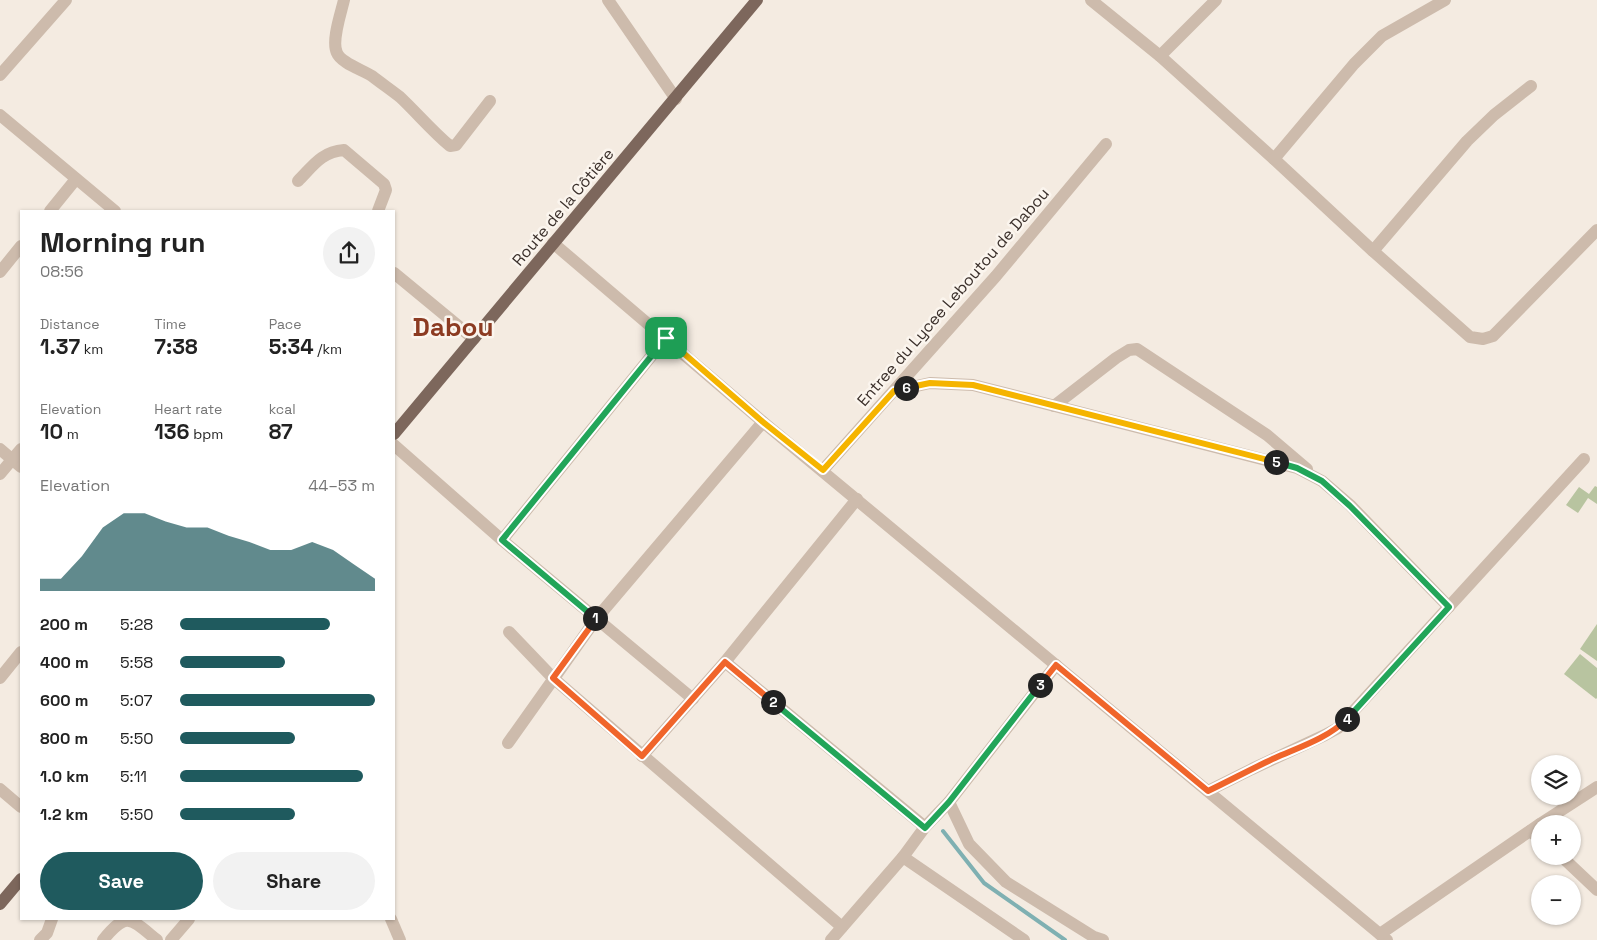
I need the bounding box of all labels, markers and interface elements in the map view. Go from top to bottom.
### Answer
street label: Route de la Côtière [508,144,618,270]
street label: Entree du Lycee Leboutou de Dabou [852,183,1054,411]
text: Morning run [40,224,205,260]
button: share [323,227,375,279]
text: 08:56 [40,261,84,282]
district label: Dabou [413,310,493,344]
text: Distance [40,315,100,333]
text: Time [154,315,186,333]
text: Pace [269,315,301,333]
pin [645,317,687,359]
icon: arrive [652,324,680,352]
text: 1.37 [40,333,80,360]
text: 7:38 [154,333,198,360]
text: 5:34 [269,333,314,360]
text: km [80,340,103,358]
text: /km [314,340,342,358]
pin: 6 [894,376,918,400]
text: 6 [902,379,911,397]
text: Elevation [40,400,101,418]
text: Heart rate [154,400,222,418]
text: kcal [269,400,296,418]
text: 10 [40,418,63,445]
text: 136 [154,418,190,445]
text: 87 [269,418,293,445]
text: m [63,425,79,443]
text: bpm [190,425,223,443]
pin: 5 [1264,450,1288,474]
text: 5 [1272,453,1281,471]
text: Elevation [40,475,110,496]
text: 44–53 m [308,475,375,496]
pin: 1 [582,606,608,630]
text: 1 [592,609,599,627]
text: 200 m [40,614,88,635]
text: 5:28 [120,614,153,635]
text: 400 m [40,652,89,673]
text: 5:58 [120,652,153,673]
pin: 3 [1028,672,1052,698]
text: 3 [1036,676,1045,694]
text: 600 m [40,690,88,711]
text: 5:07 [120,690,153,711]
pin: 2 [760,690,786,714]
text: 2 [769,693,778,711]
pin: 4 [1334,706,1360,732]
text: 4 [1343,710,1352,728]
text: 800 m [40,728,88,749]
text: 5:50 [120,728,153,749]
map controls [1531,755,1581,925]
button: layers [1531,755,1581,805]
text: 1.0 km [40,766,89,787]
text: 5:11 [120,766,147,787]
text: 1.2 km [40,804,88,825]
text: 5:50 [120,804,153,825]
button: + [1531,815,1581,865]
button: Save [40,852,203,910]
button: Share [213,852,375,910]
button: − [1531,875,1581,925]

